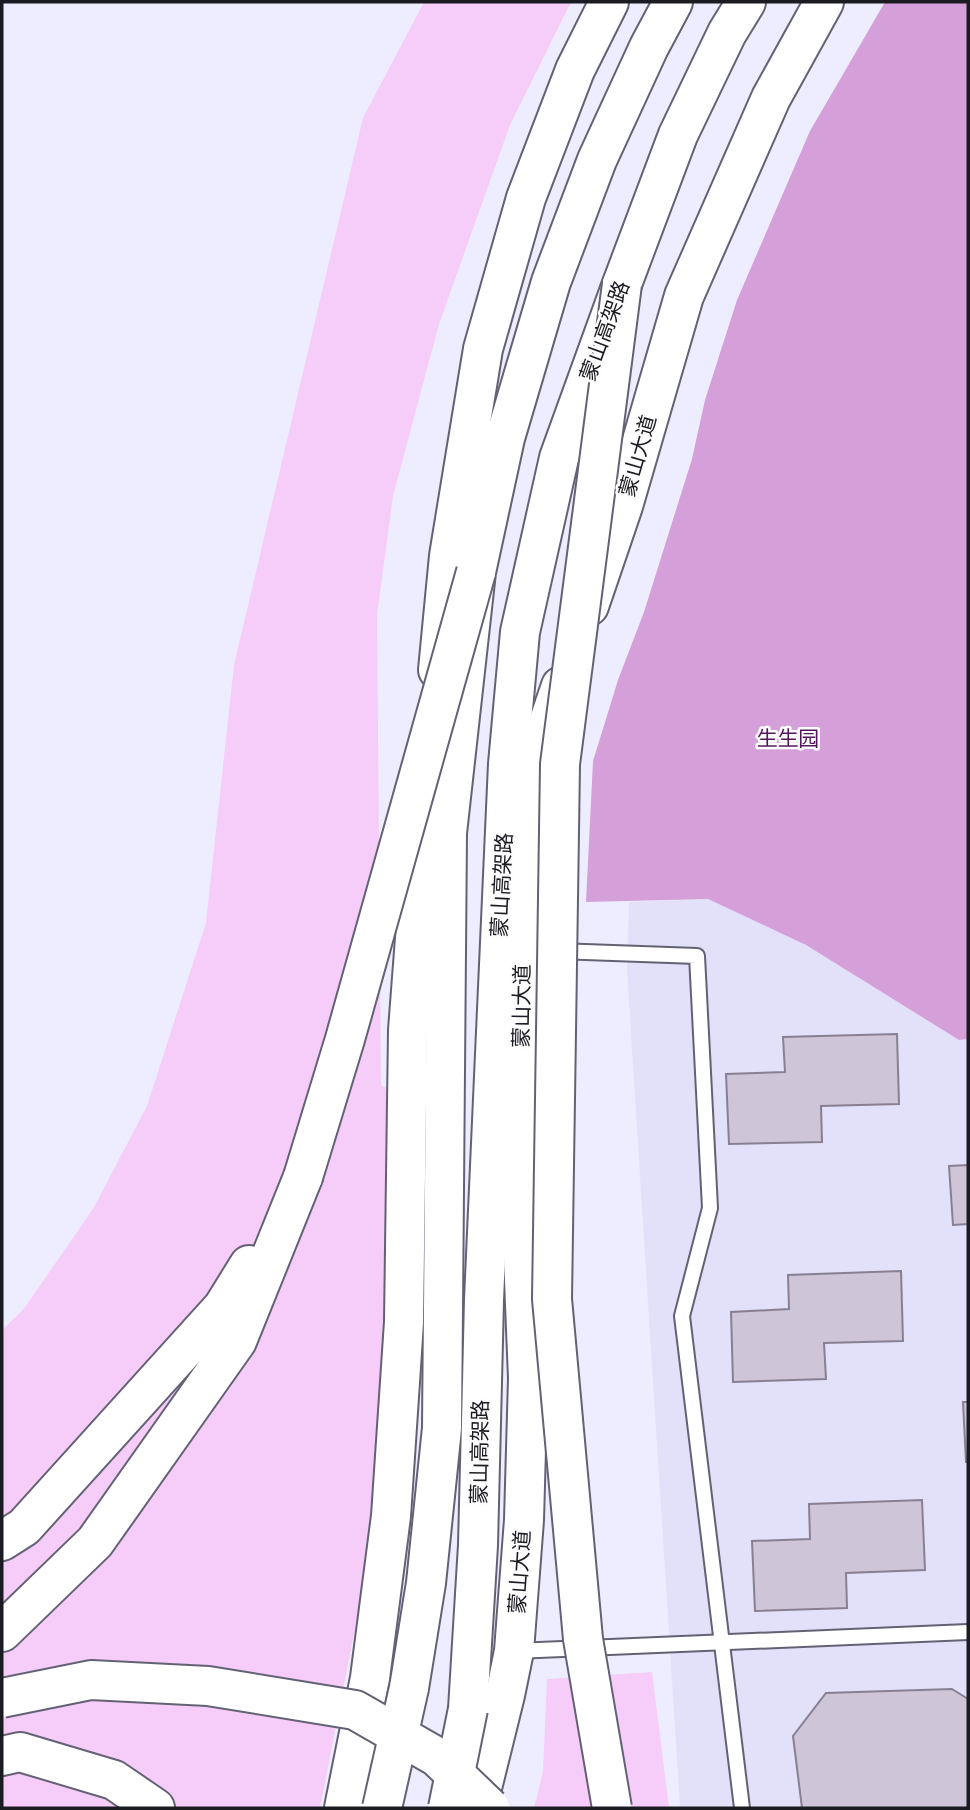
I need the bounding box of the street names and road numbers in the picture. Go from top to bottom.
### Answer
street label: 蒙山高架路 [574,277,636,385]
street label: 蒙山大道 [613,412,663,500]
street label: 蒙山高架路 [485,832,519,938]
street label: 蒙山大道 [507,964,537,1048]
street label: 蒙山高架路 [465,1399,495,1505]
street label: 蒙山大道 [503,1529,537,1615]

